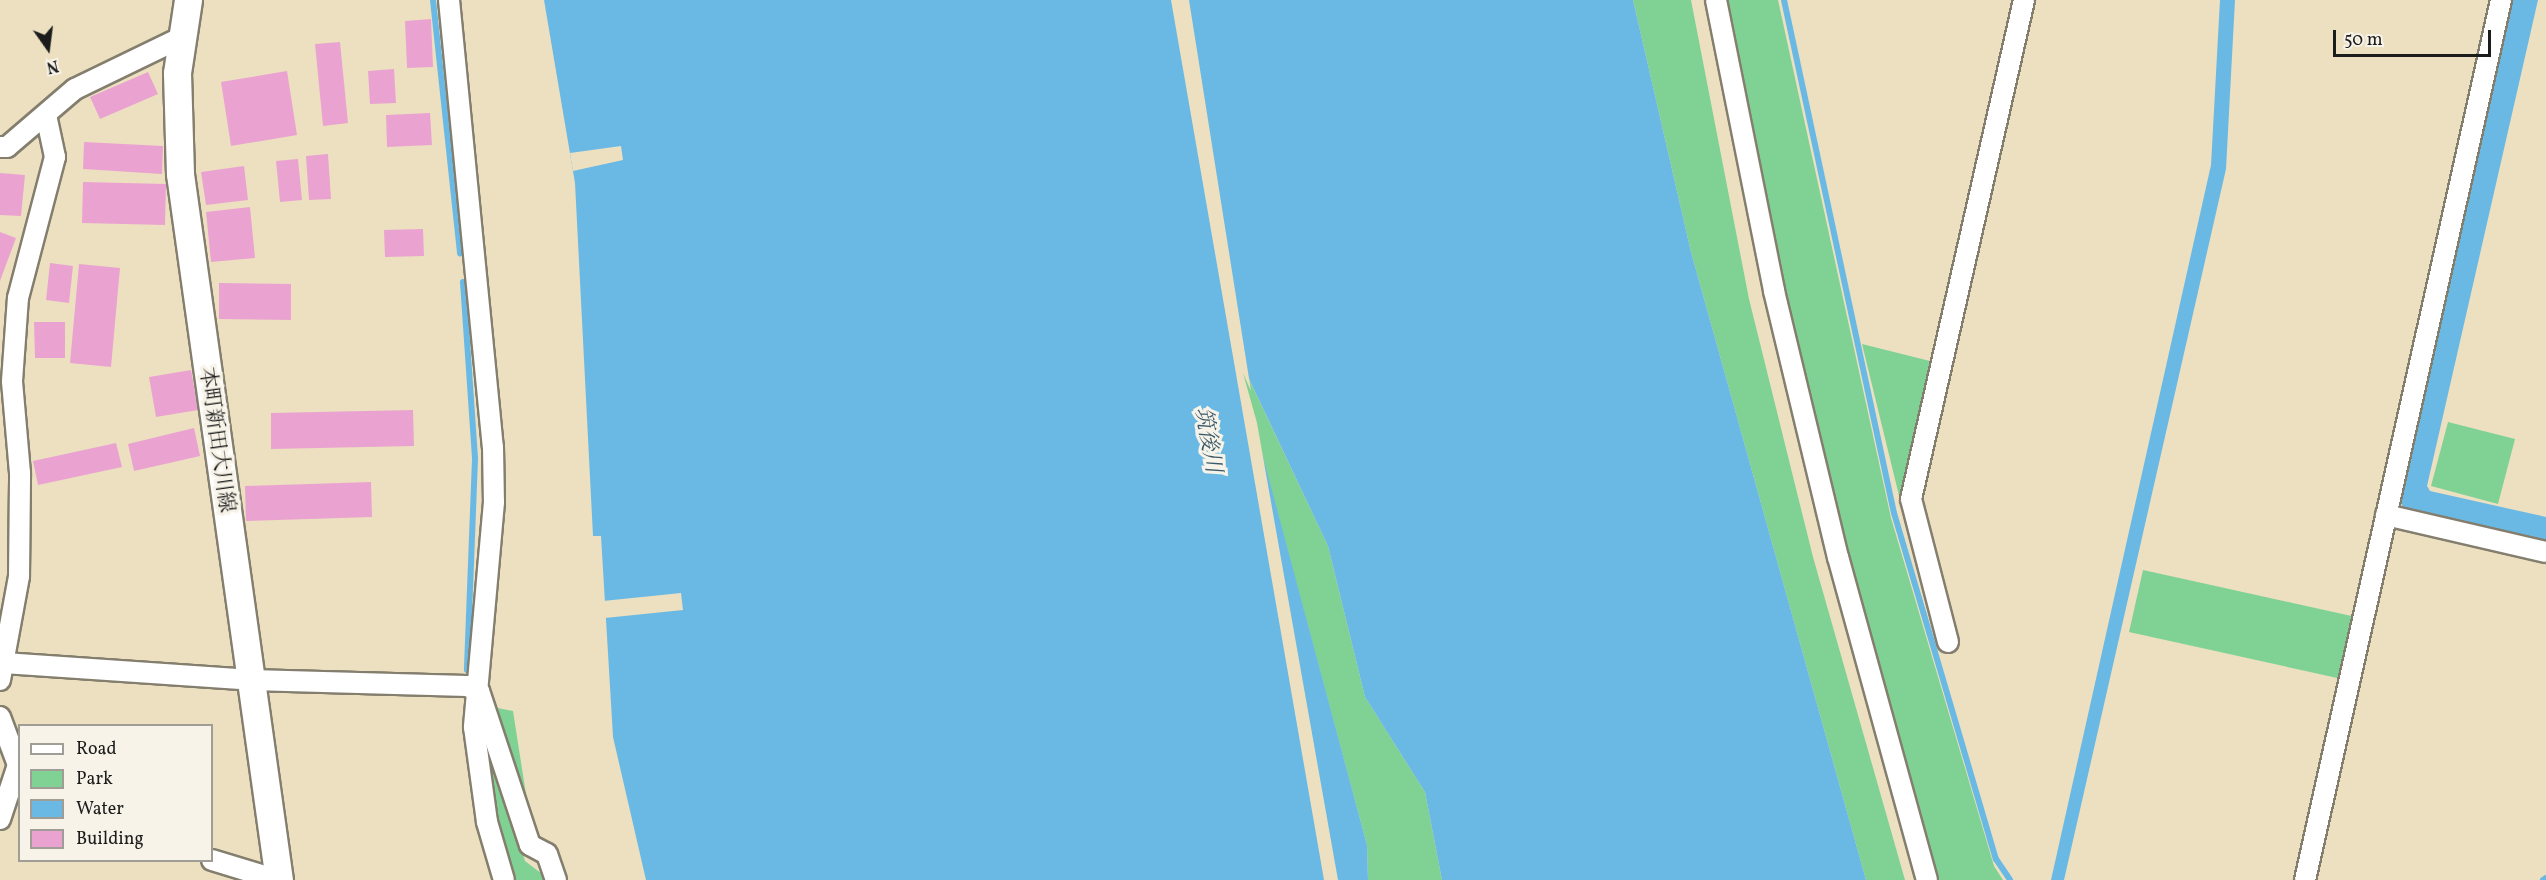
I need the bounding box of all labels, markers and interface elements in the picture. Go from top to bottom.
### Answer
north arrow [18,18,78,78]
scale bar [2336,18,2494,56]
text: 50 m [2344,28,2383,53]
text: N [44,53,61,78]
street label: 本町新田大川線 [193,365,239,515]
water label: 筑後川 [1188,405,1226,475]
legend [18,724,213,862]
text: Road [76,737,117,762]
text: Park [76,767,113,792]
text: Water [76,797,124,822]
text: Building [76,827,144,852]

